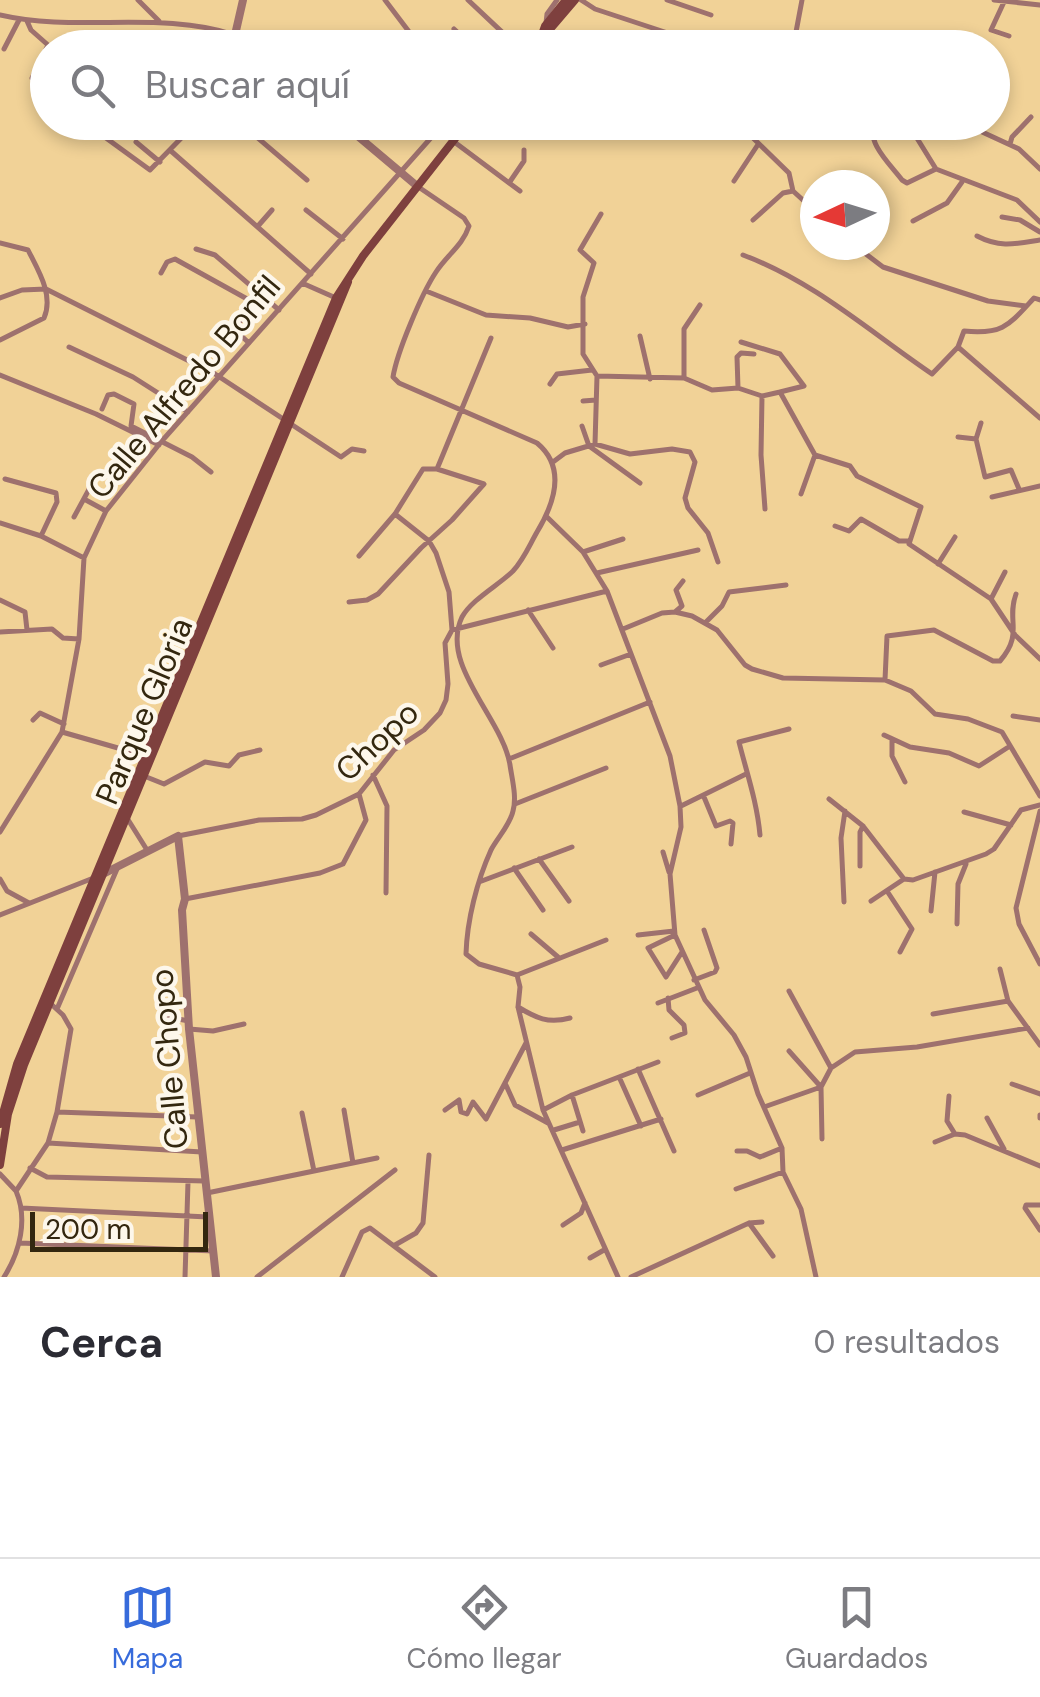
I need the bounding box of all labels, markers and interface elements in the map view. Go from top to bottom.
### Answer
search box [30,30,1010,140]
icon: search [65,58,120,113]
text: Buscar aquí [145,60,350,110]
north arrow [800,170,890,260]
street label: Calle Alfredo Bonfil [78,267,290,507]
street label: Parque Gloria [86,611,202,811]
street label: Chopo [326,692,428,790]
street label: Calle Chopo [140,967,198,1151]
scale bar [30,1207,208,1252]
text: 200 m [45,1211,132,1248]
text: Cerca [40,1315,163,1370]
text: 0 resultados [814,1321,1000,1363]
tab: Mapa [112,1580,183,1677]
tab: Cómo llegar [406,1580,562,1677]
tab: Guardados [785,1580,928,1677]

